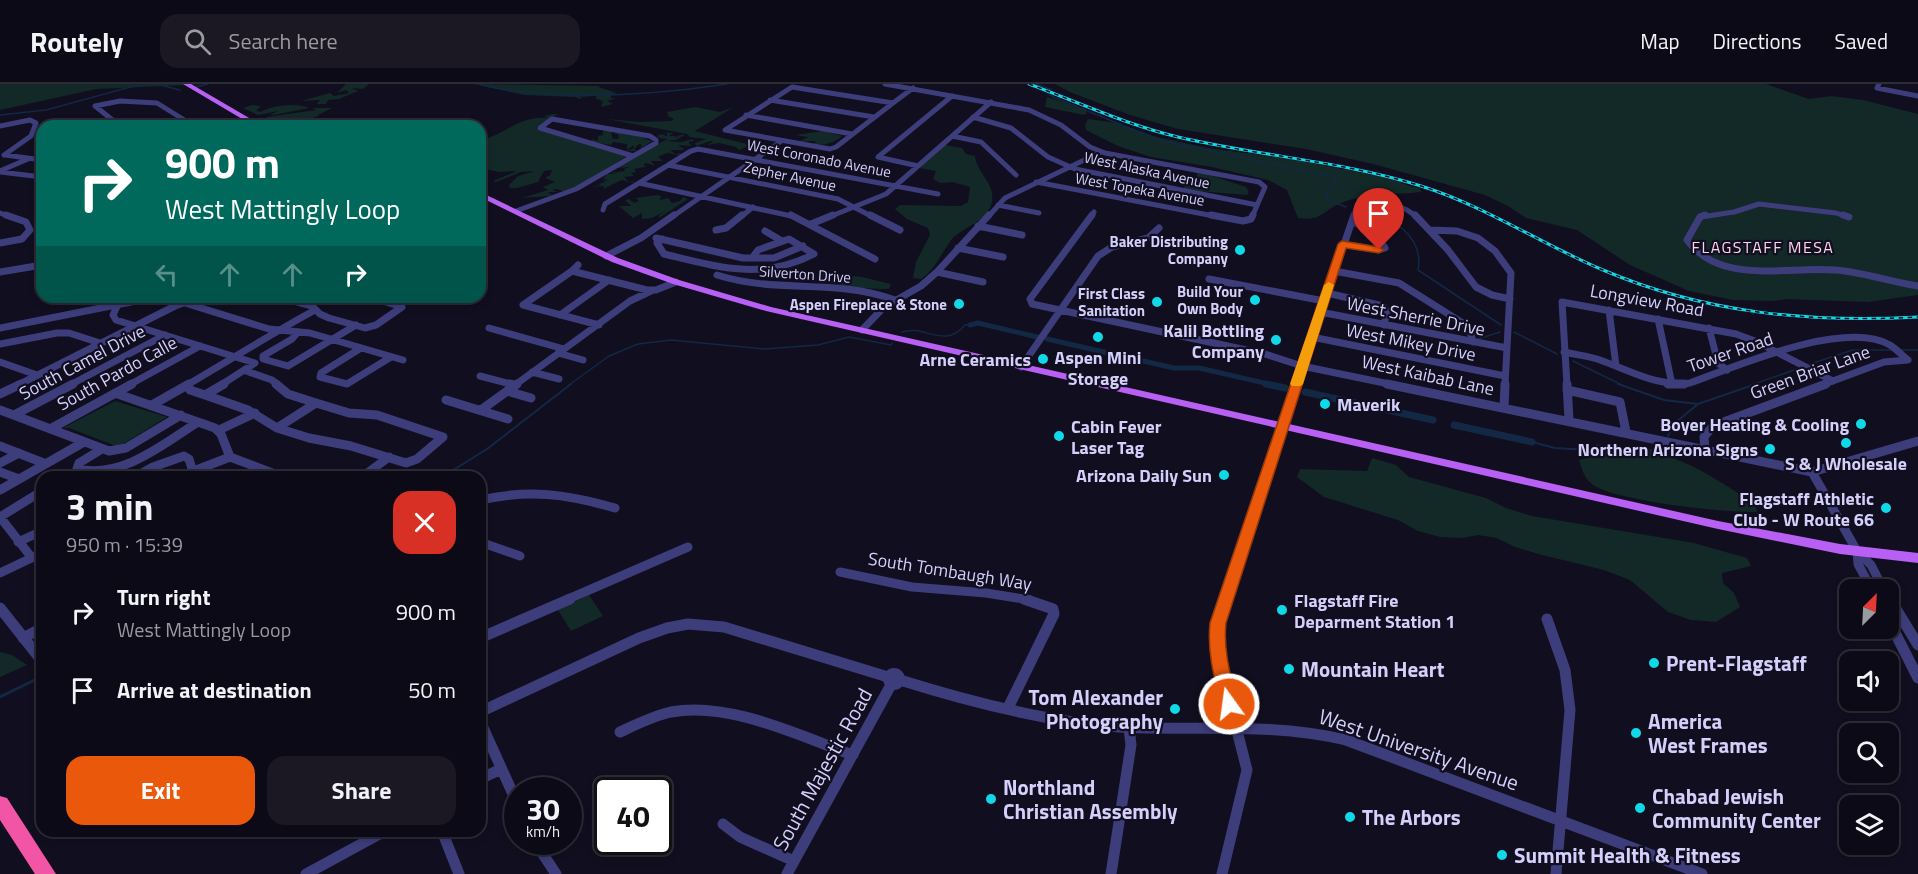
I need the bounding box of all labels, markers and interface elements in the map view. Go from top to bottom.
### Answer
search box [160,14,580,68]
text: Routely [30,20,124,63]
text: Search here [229,24,338,58]
icon: search [181,25,214,58]
text: Map [1640,25,1680,57]
text: Directions [1713,25,1802,57]
text: Saved [1835,25,1888,57]
text: 900 m [165,130,280,194]
street label: West Coronado Avenue [745,133,893,183]
icon: right [66,144,144,222]
street label: West Alaska Avenue [1082,145,1212,195]
street label: Zepher Avenue [741,155,839,197]
street label: West Topeka Avenue [1074,166,1206,212]
text: West Mattingly Loop [165,188,400,229]
pin [1353,188,1404,250]
icon: arrive [1362,197,1395,230]
place label: Baker Distributing Company [1110,230,1228,270]
district label: FLAGSTAFF MESA [1692,235,1834,259]
marker: Baker Distributing Company [1233,243,1247,257]
icon: left [150,258,183,291]
icon: ahead [213,258,246,291]
icon: ahead [276,258,309,291]
icon: right [339,258,372,291]
street label: Silverton Drive [758,259,852,289]
street label: Longview Road [1588,277,1706,323]
place label: Build Your Own Body [1177,280,1243,320]
place label: First Class Sanitation [1078,282,1145,322]
street label: West Sherrie Drive [1344,289,1488,343]
place label: Aspen Fireplace & Stone [790,293,947,316]
marker: Build Your Own Body [1248,293,1262,307]
marker: First Class Sanitation [1150,295,1164,309]
marker: Aspen Fireplace & Stone [952,297,966,311]
street label: West Mikey Drive [1344,316,1478,368]
street label: South Camel Drive [14,317,150,407]
place label: Kalil Bottling Company [1163,317,1264,365]
street label: Tower Road [1683,325,1777,379]
street label: South Pardo Calle [52,329,182,417]
marker: Aspen Mini Storage [1091,330,1105,344]
marker: Kalil Bottling Company [1269,333,1283,347]
street label: Green Briar Lane [1746,338,1874,406]
place label: Aspen Mini Storage [1055,344,1141,392]
place label: Arne Ceramics [919,346,1031,373]
street label: West Kaibab Lane [1359,348,1497,402]
marker: Arne Ceramics [1036,352,1050,366]
place label: Maverik [1337,391,1401,418]
marker: Maverik [1318,397,1332,411]
place label: Boyer Heating & Cooling [1660,411,1849,438]
place label: Cabin Fever Laser Tag [1071,413,1162,461]
marker: Boyer Heating & Cooling [1854,417,1868,431]
marker: Cabin Fever Laser Tag [1052,429,1066,443]
place label: Northern Arizona Signs [1578,436,1758,463]
marker: S & J Wholesale [1839,436,1853,450]
marker: Northern Arizona Signs [1763,442,1777,456]
place label: S & J Wholesale [1785,450,1907,477]
place label: Arizona Daily Sun [1076,462,1212,489]
marker: Arizona Daily Sun [1217,468,1231,482]
text: 3 min [66,479,153,534]
place label: Flagstaff Athletic Club - W Route 66 [1733,485,1874,533]
button: close [393,491,456,554]
marker: Flagstaff Athletic Club - W Route 66 [1879,501,1893,515]
text: 950 m · 15:39 [66,529,183,560]
street label: South Tombaugh Way [866,545,1034,597]
north arrow [1839,579,1899,639]
map controls [1839,579,1899,855]
text: Turn right [117,580,211,614]
place label: Flagstaff Fire Deparment Station 1 [1294,587,1455,635]
text: 900 m [396,595,456,629]
icon: right [66,596,99,629]
marker: Flagstaff Fire Deparment Station 1 [1275,603,1289,617]
text: West Mattingly Loop [117,614,291,645]
place label: Prent-Flagstaff [1666,647,1807,679]
button: sound [1839,651,1899,711]
place label: Mountain Heart [1301,653,1445,685]
marker: Prent-Flagstaff [1647,656,1661,670]
marker: Mountain Heart [1282,662,1296,676]
position arrow [1197,672,1261,736]
text: Arrive at destination [117,673,312,707]
text: 50 m [408,673,456,707]
icon: arrive [66,674,99,707]
place label: Tom Alexander Photography [1029,681,1163,737]
street label: South Majestic Road [764,682,880,856]
street label: West University Avenue [1315,700,1523,798]
marker: Tom Alexander Photography [1168,702,1182,716]
place label: America West Frames [1648,705,1768,761]
button: search [1839,723,1899,783]
marker: America West Frames [1629,726,1643,740]
button: Exit [66,756,255,825]
button: Share [267,756,456,825]
place label: Northland Christian Assembly [1003,771,1178,827]
speed limit sign: 40 [594,777,672,855]
place label: Chabad Jewish Community Center [1652,780,1821,836]
text: 30 [526,786,560,832]
marker: Northland Christian Assembly [984,792,998,806]
button: layers [1839,795,1899,855]
place label: The Arbors [1362,801,1461,833]
marker: Chabad Jewish Community Center [1633,801,1647,815]
marker: The Arbors [1343,810,1357,824]
text: km/h [526,820,560,843]
place label: Summit Health & Fitness [1514,839,1741,871]
marker: Summit Health & Fitness [1495,848,1509,862]

